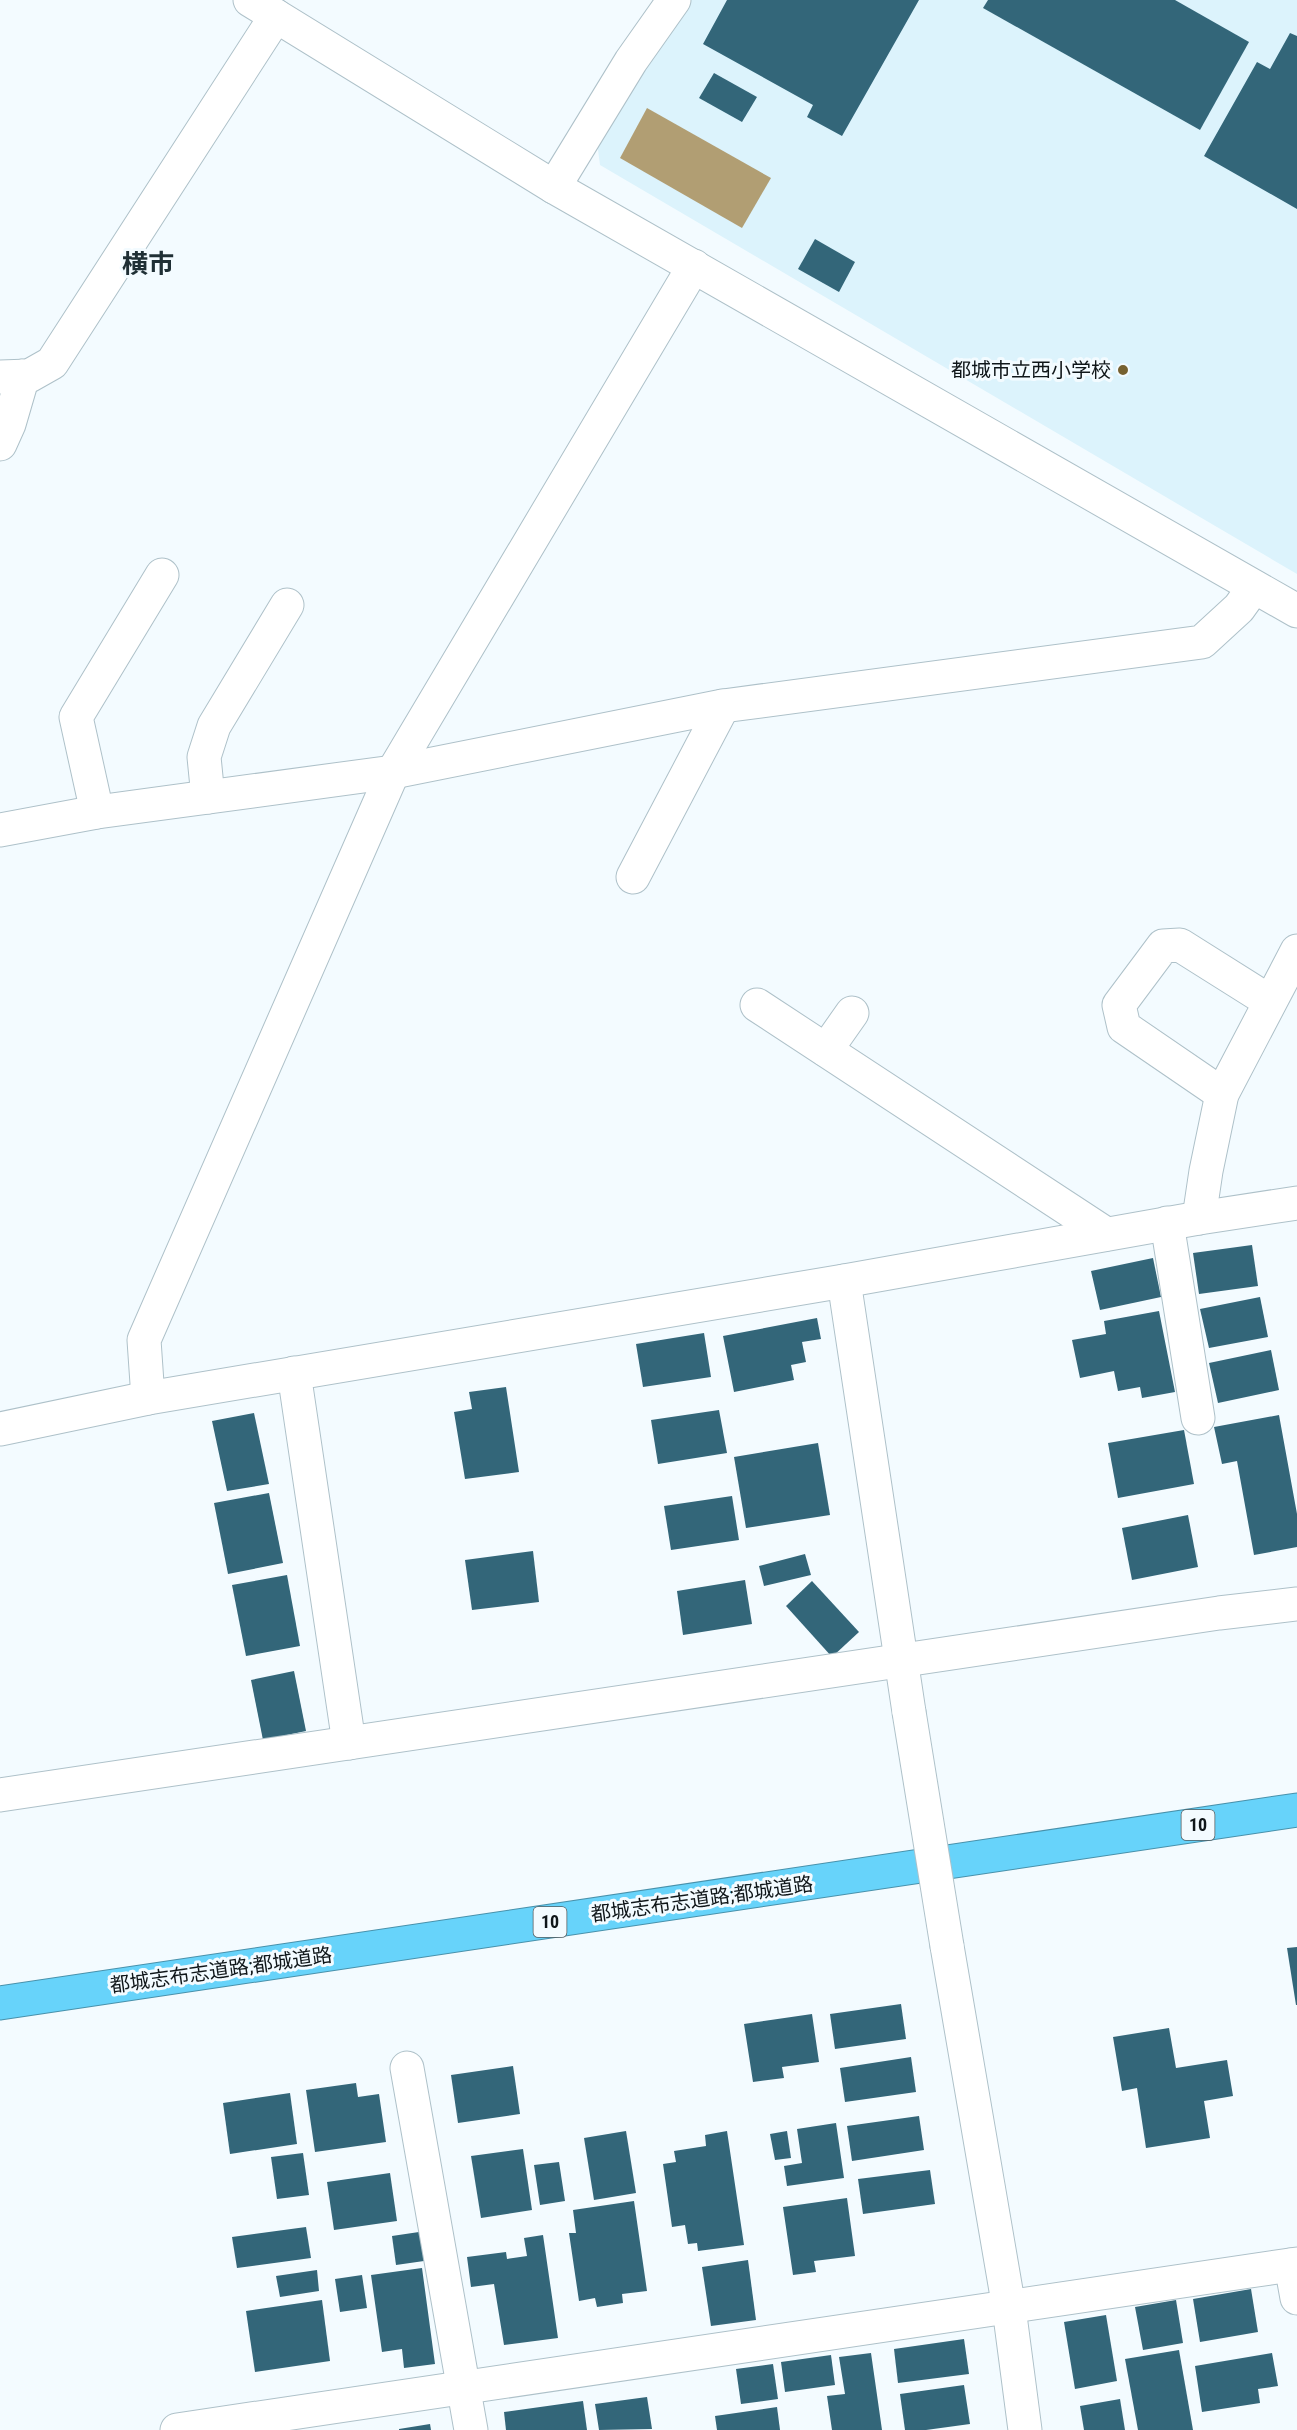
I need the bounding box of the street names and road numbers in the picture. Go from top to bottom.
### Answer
road number: 10 [1182,1810,1214,1840]
street label: 都城志布志道路;都城道路 [589,1872,815,1926]
road number: 10 [534,1907,566,1937]
street label: 都城志布志道路;都城道路 [108,1943,334,1997]

